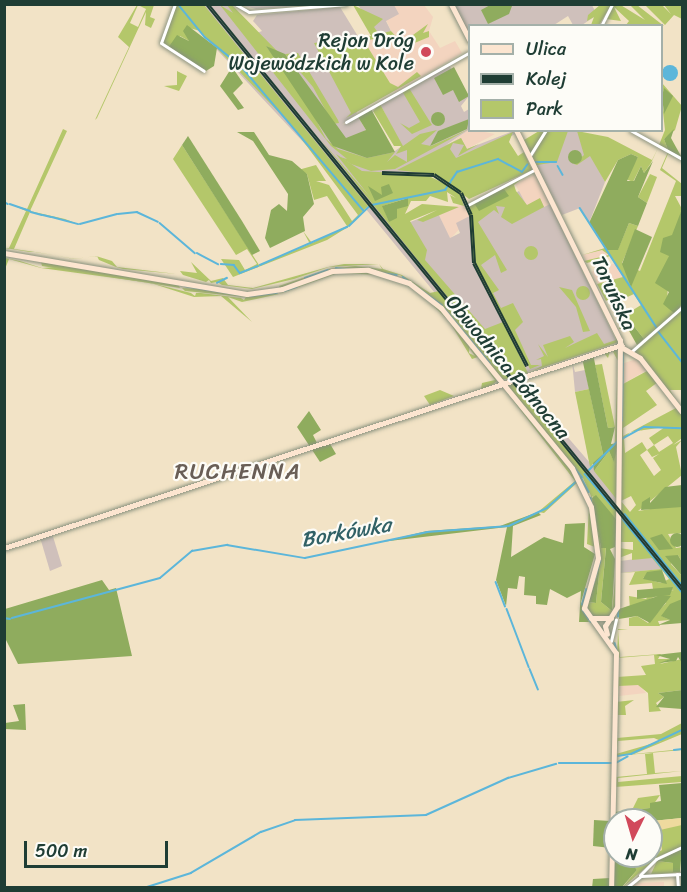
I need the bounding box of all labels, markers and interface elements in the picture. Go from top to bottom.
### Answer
legend [468,24,663,132]
place label: Rejon Dróg Wojewódzkich w Kole [229,28,414,75]
text: Ulica [526,33,566,65]
marker: Rejon Dróg Wojewódzkich w Kole [419,45,433,59]
text: Kolej [526,63,566,95]
text: Park [526,93,563,125]
street label: Toruńska [586,252,642,334]
street label: Obwodnica Północna [441,290,575,444]
district label: RUCHENNA [175,459,301,485]
water label: Borkówka [299,512,393,552]
north arrow [603,808,663,868]
scale bar [27,829,171,867]
text: 500 m [35,835,87,867]
text: N [625,840,638,869]

